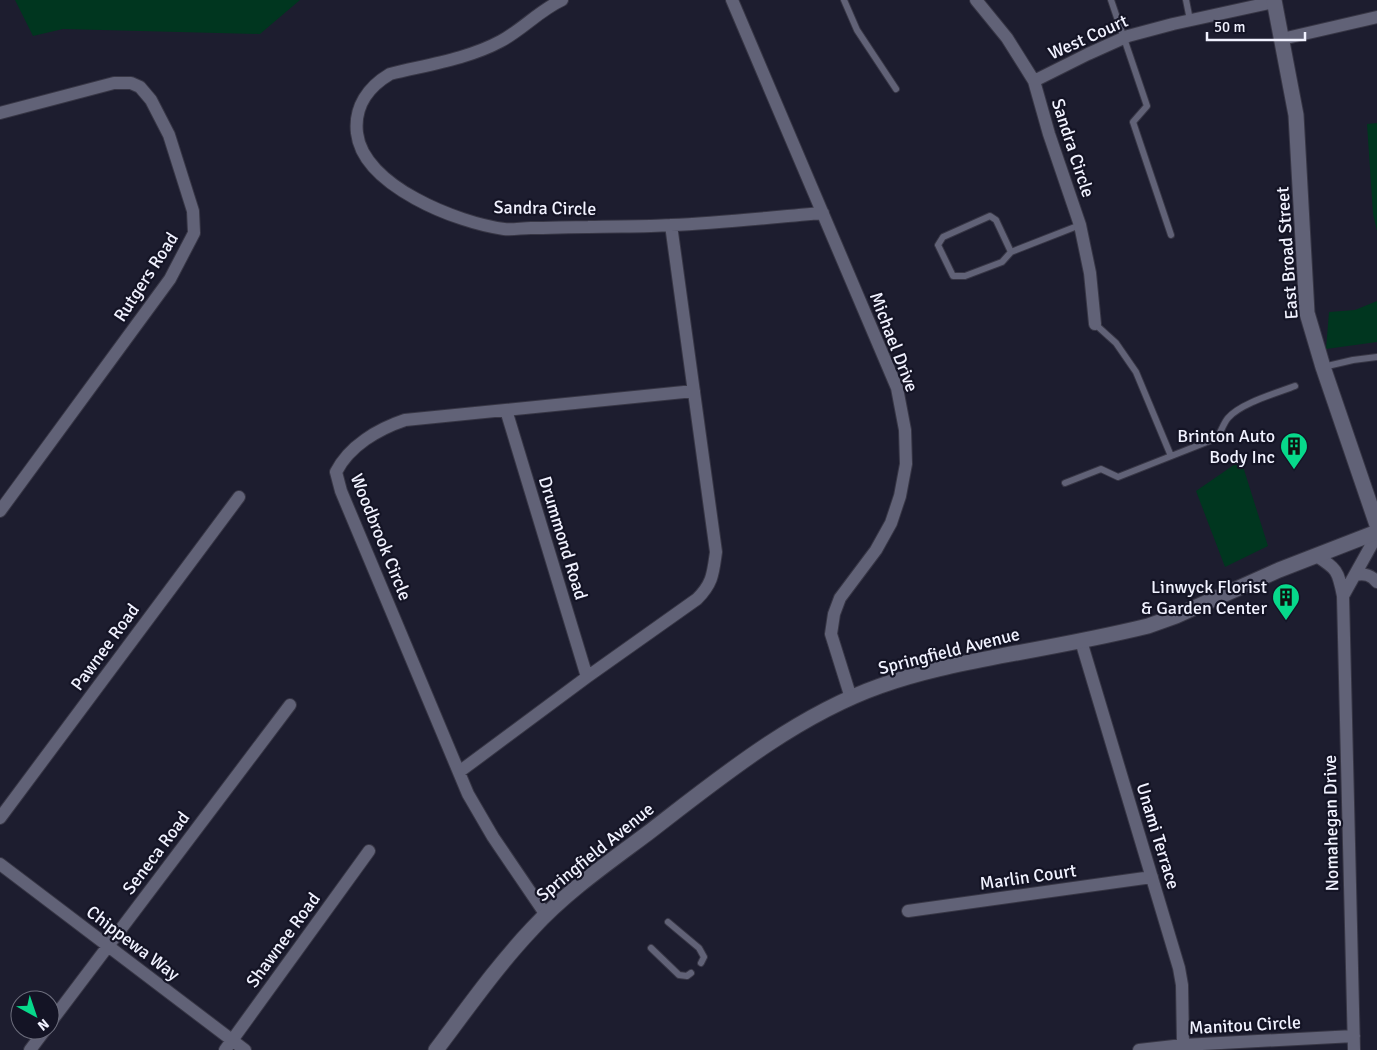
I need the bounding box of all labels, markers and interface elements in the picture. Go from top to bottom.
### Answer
street label: West Court [1045,10,1131,64]
scale bar [1207,10,1304,42]
text: 50 m [1214,18,1245,36]
street label: Sandra Circle [1047,96,1099,200]
street label: East Broad Street [1271,186,1303,320]
street label: Sandra Circle [493,196,597,220]
street label: Rutgers Road [109,228,183,326]
street label: Michael Drive [865,289,923,395]
place label: Brinton Auto Body Inc [1177,425,1275,468]
building icon: Brinton Auto Body Inc [1279,431,1309,470]
street label: Woodbrook Circle [346,470,416,604]
street label: Drummond Road [534,474,592,602]
place label: Linwyck Florist & Garden Center [1141,576,1267,619]
building icon: Linwyck Florist & Garden Center [1271,582,1301,621]
street label: Pawnee Road [66,599,144,695]
street label: Springfield Avenue [876,623,1022,679]
street label: Nomahegan Drive [1319,755,1343,891]
street label: Unami Terrace [1131,780,1185,892]
street label: Springfield Avenue [532,798,658,906]
street label: Seneca Road [118,807,194,899]
street label: Marlin Court [978,859,1078,895]
street label: Shawnee Road [241,888,325,992]
street label: Chippewa Way [82,901,185,986]
north arrow [10,990,60,1040]
street label: Manitou Circle [1188,1011,1302,1039]
text: N [34,1015,52,1034]

